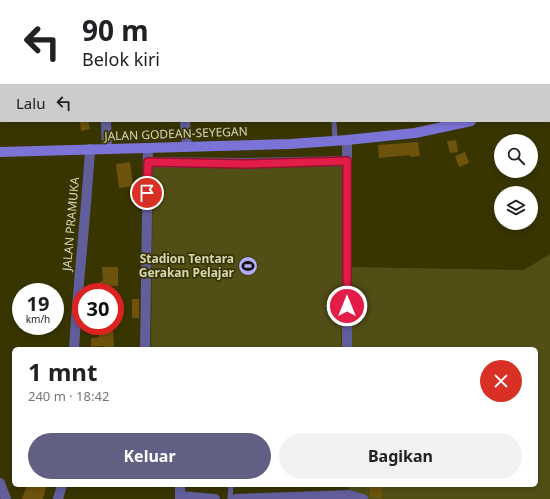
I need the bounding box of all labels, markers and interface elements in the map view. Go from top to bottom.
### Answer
text: 90 m [82,11,149,49]
icon: left [16,16,68,68]
text: Belok kiri [82,47,160,71]
icon: left [53,92,75,114]
text: Lalu [16,93,45,113]
street label: JALAN GODEAN-SEYEGAN [103,122,248,145]
map controls [494,134,538,230]
button: search [494,134,538,178]
street label: JALAN PRAMUKA [58,176,83,273]
pin [130,176,164,210]
icon: arrive [136,182,158,204]
button: layers [494,186,538,230]
place label: Stadion Tentara Gerakan Pelajar [139,250,235,281]
sports icon: Stadion Tentara Gerakan Pelajar [237,255,259,277]
speed limit sign: 30 [72,283,124,335]
position arrow [326,285,368,327]
text: 19 [27,290,49,317]
text: km/h [26,312,50,326]
text: 1 mnt [28,355,97,388]
button: close [480,360,522,402]
text: 240 m · 18:42 [28,387,109,405]
button: Keluar [28,433,271,479]
button: Bagikan [279,433,522,479]

